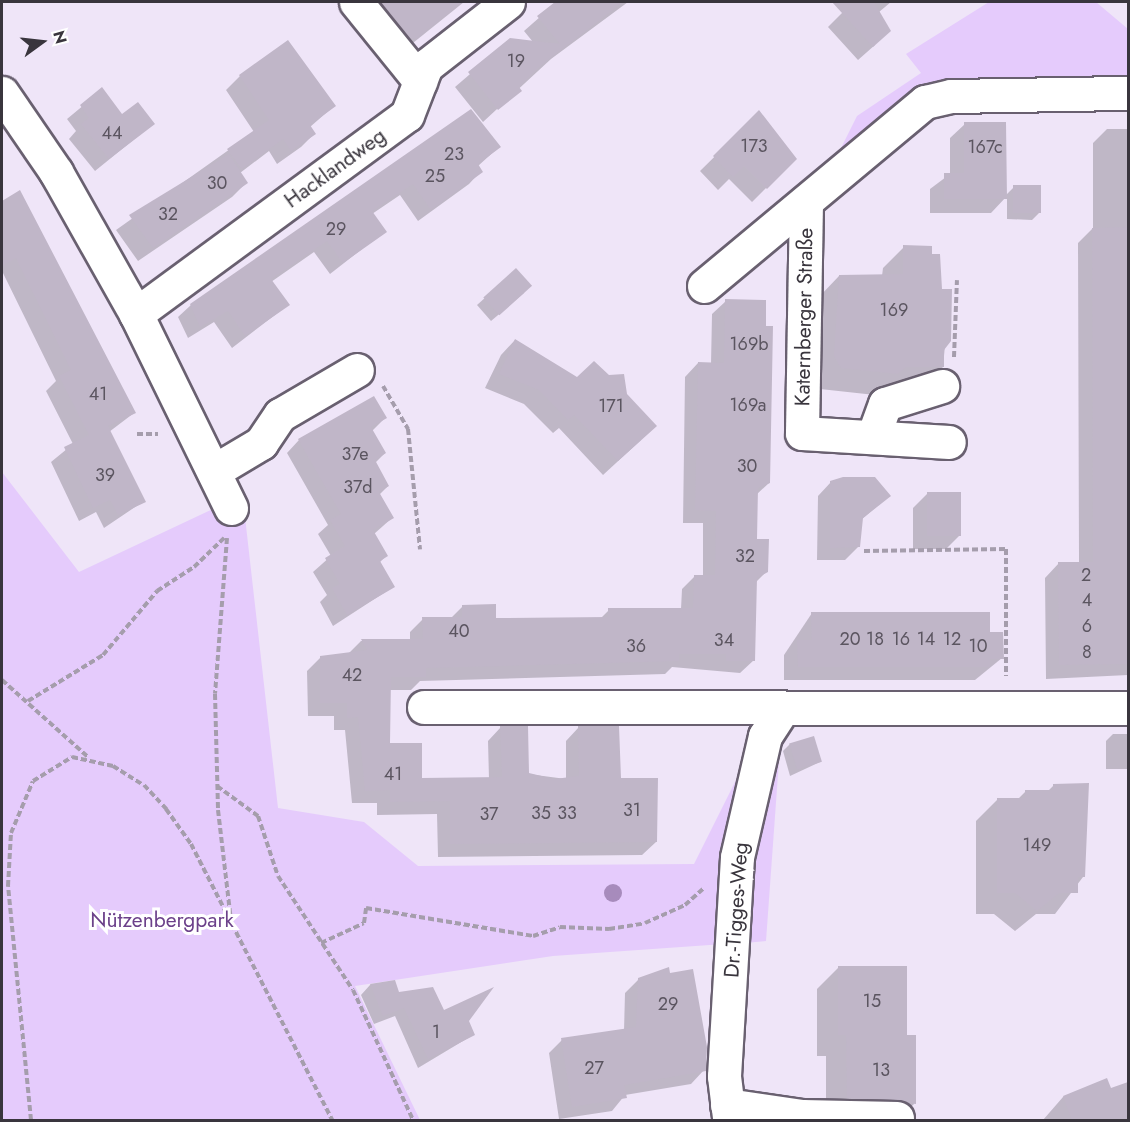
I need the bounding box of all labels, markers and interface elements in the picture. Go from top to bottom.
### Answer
north arrow [12,12,72,72]
text: N [47,28,73,46]
house number: 19 [507,50,525,72]
house number: 44 [102,122,122,144]
street label: Hacklandweg [279,123,391,213]
house number: 173 [740,135,768,157]
house number: 167c [967,136,1003,158]
house number: 23 [444,143,464,165]
house number: 25 [425,165,445,187]
house number: 30 [207,172,227,194]
house number: 32 [158,203,178,225]
house number: 29 [326,218,346,240]
street label: Katernberger Straße [790,228,818,406]
house number: 169 [880,299,908,321]
house number: 169b [729,333,769,355]
house number: 41 [89,383,107,405]
house number: 169a [730,394,766,416]
house number: 171 [598,395,624,417]
house number: 37e [342,443,368,465]
house number: 30 [737,455,757,477]
house number: 39 [95,464,115,486]
house number: 37d [343,476,373,498]
house number: 32 [735,545,755,567]
house number: 2 [1081,564,1091,586]
house number: 4 [1082,589,1092,611]
house number: 6 [1082,615,1092,637]
house number: 40 [448,620,470,642]
house number: 20 [839,628,861,650]
house number: 18 [866,628,884,650]
house number: 16 [892,628,910,650]
house number: 14 [917,628,935,650]
house number: 12 [943,628,961,650]
house number: 34 [714,629,734,651]
house number: 36 [626,635,646,657]
house number: 10 [969,635,987,657]
house number: 8 [1082,641,1092,663]
house number: 42 [342,664,362,686]
house number: 41 [384,763,402,785]
house number: 31 [623,799,641,821]
house number: 35 [531,802,551,824]
house number: 33 [557,802,577,824]
house number: 37 [479,803,499,825]
house number: 149 [1023,834,1051,856]
street label: Dr.-Tigges-Weg [719,841,753,979]
park label: Nützenbergpark [90,907,234,933]
house number: 15 [863,990,881,1012]
house number: 29 [658,993,678,1015]
house number: 1 [432,1021,440,1043]
house number: 27 [584,1057,604,1079]
house number: 13 [872,1059,890,1081]

